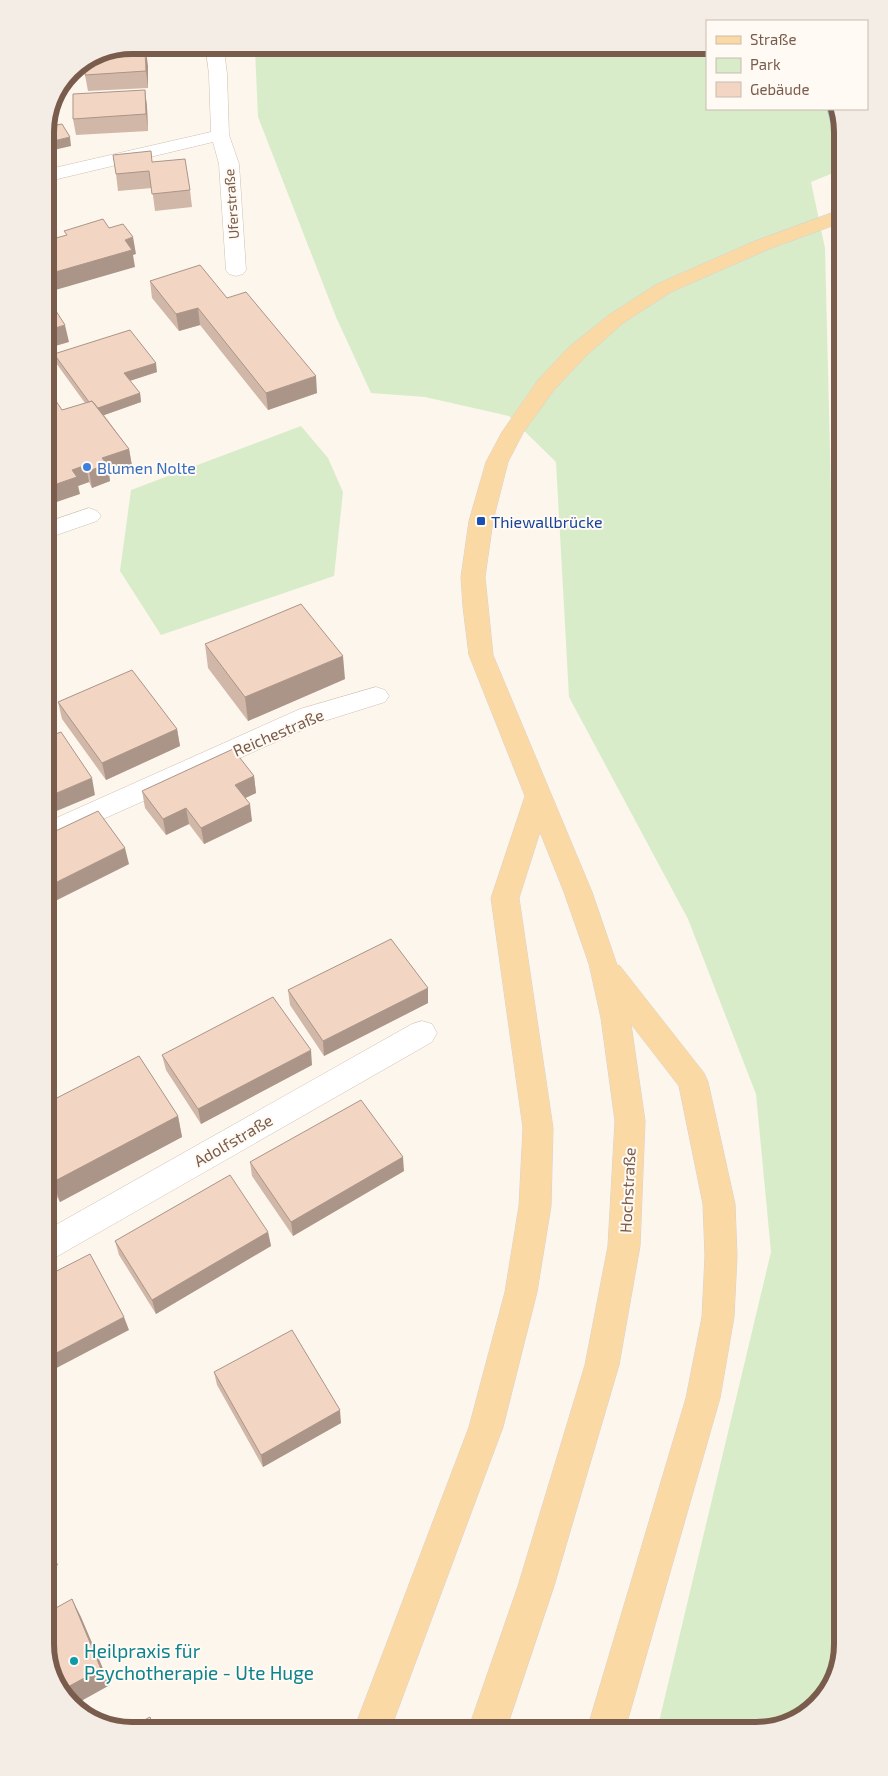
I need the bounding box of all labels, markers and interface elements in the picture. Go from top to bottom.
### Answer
legend [706,20,868,110]
text: Straße [750,30,796,48]
text: Park [750,55,781,73]
text: Gebäude [750,80,809,98]
street label: Uferstraße [220,168,242,240]
place label: Blumen Nolte [97,458,196,477]
marker: Blumen Nolte [81,461,93,473]
place label: Thiewallbrücke [491,512,603,531]
marker: Thiewallbrücke [475,515,487,527]
street label: Reichestraße [230,704,326,760]
street label: Adolfstraße [190,1110,276,1170]
street label: Hochstraße [615,1147,639,1233]
place label: Heilpraxis für Psychotherapie - Ute Huge [84,1639,314,1684]
marker: Heilpraxis für Psychotherapie - Ute Huge [68,1655,80,1667]

